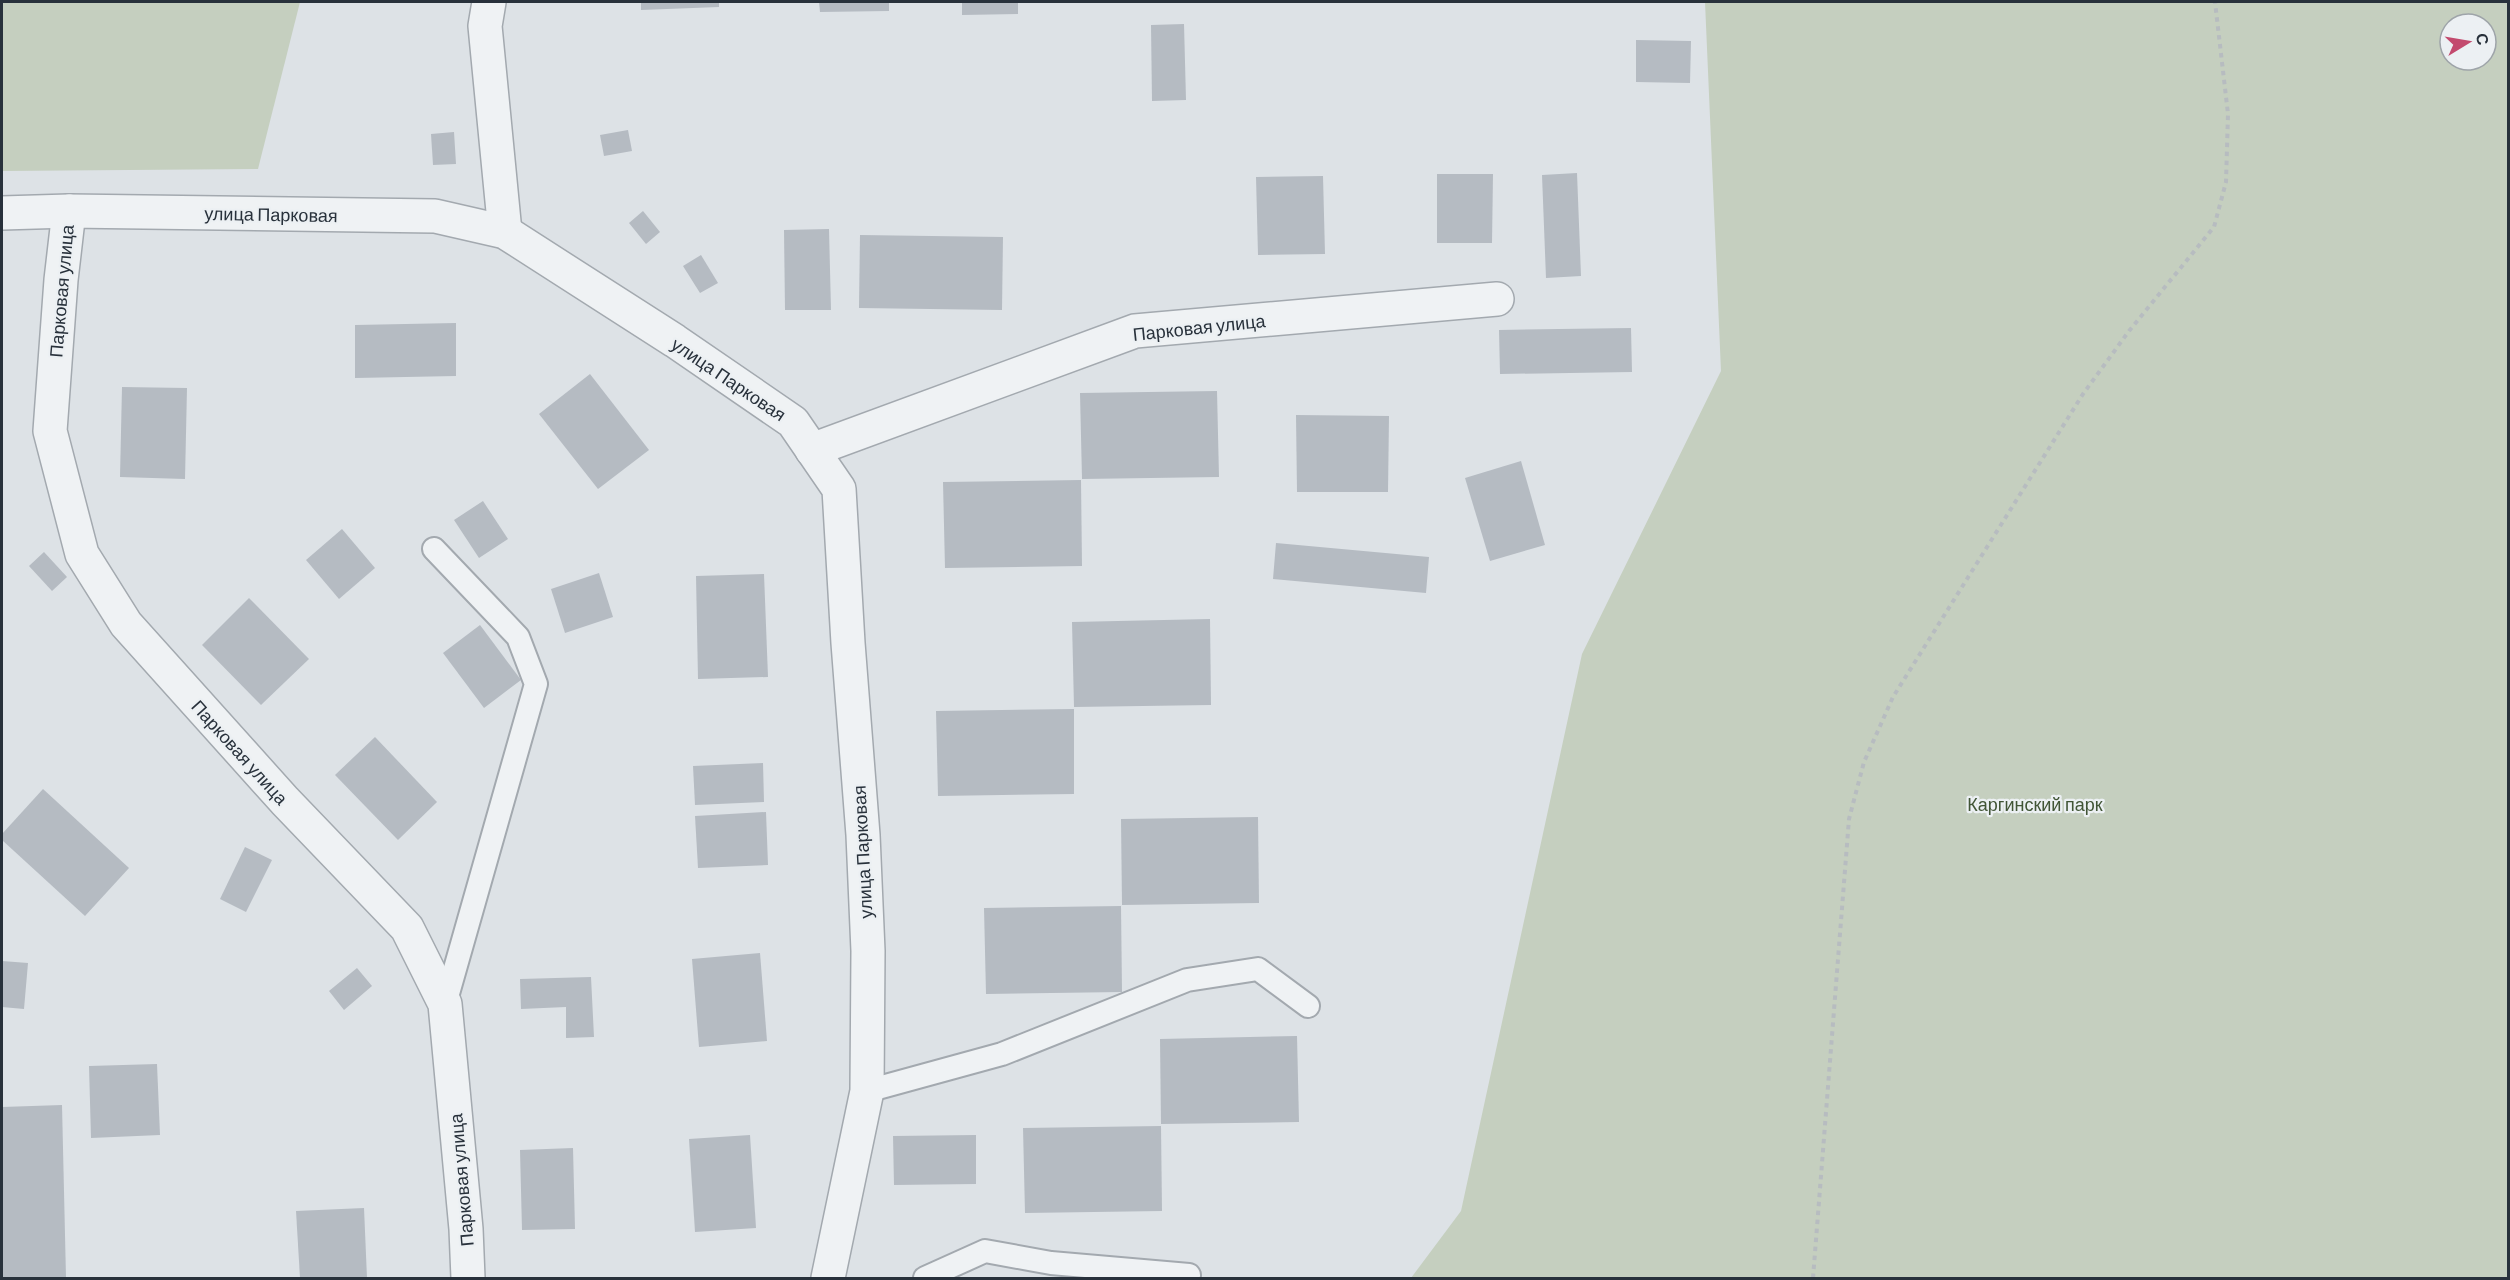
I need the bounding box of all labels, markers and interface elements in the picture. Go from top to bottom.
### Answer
north arrow [2438,12,2498,72]
text: С [2473,32,2494,47]
street label: улица Парковая [204,202,338,226]
street label: Парковая улица [44,223,78,358]
street label: Парковая улица [1132,309,1267,345]
street label: улица Парковая [668,333,790,425]
street label: Парковая улица [187,695,293,810]
street label: улица Парковая [848,785,876,919]
park label: Каргинский парк [1967,793,2103,815]
street label: Парковая улица [444,1112,478,1247]

